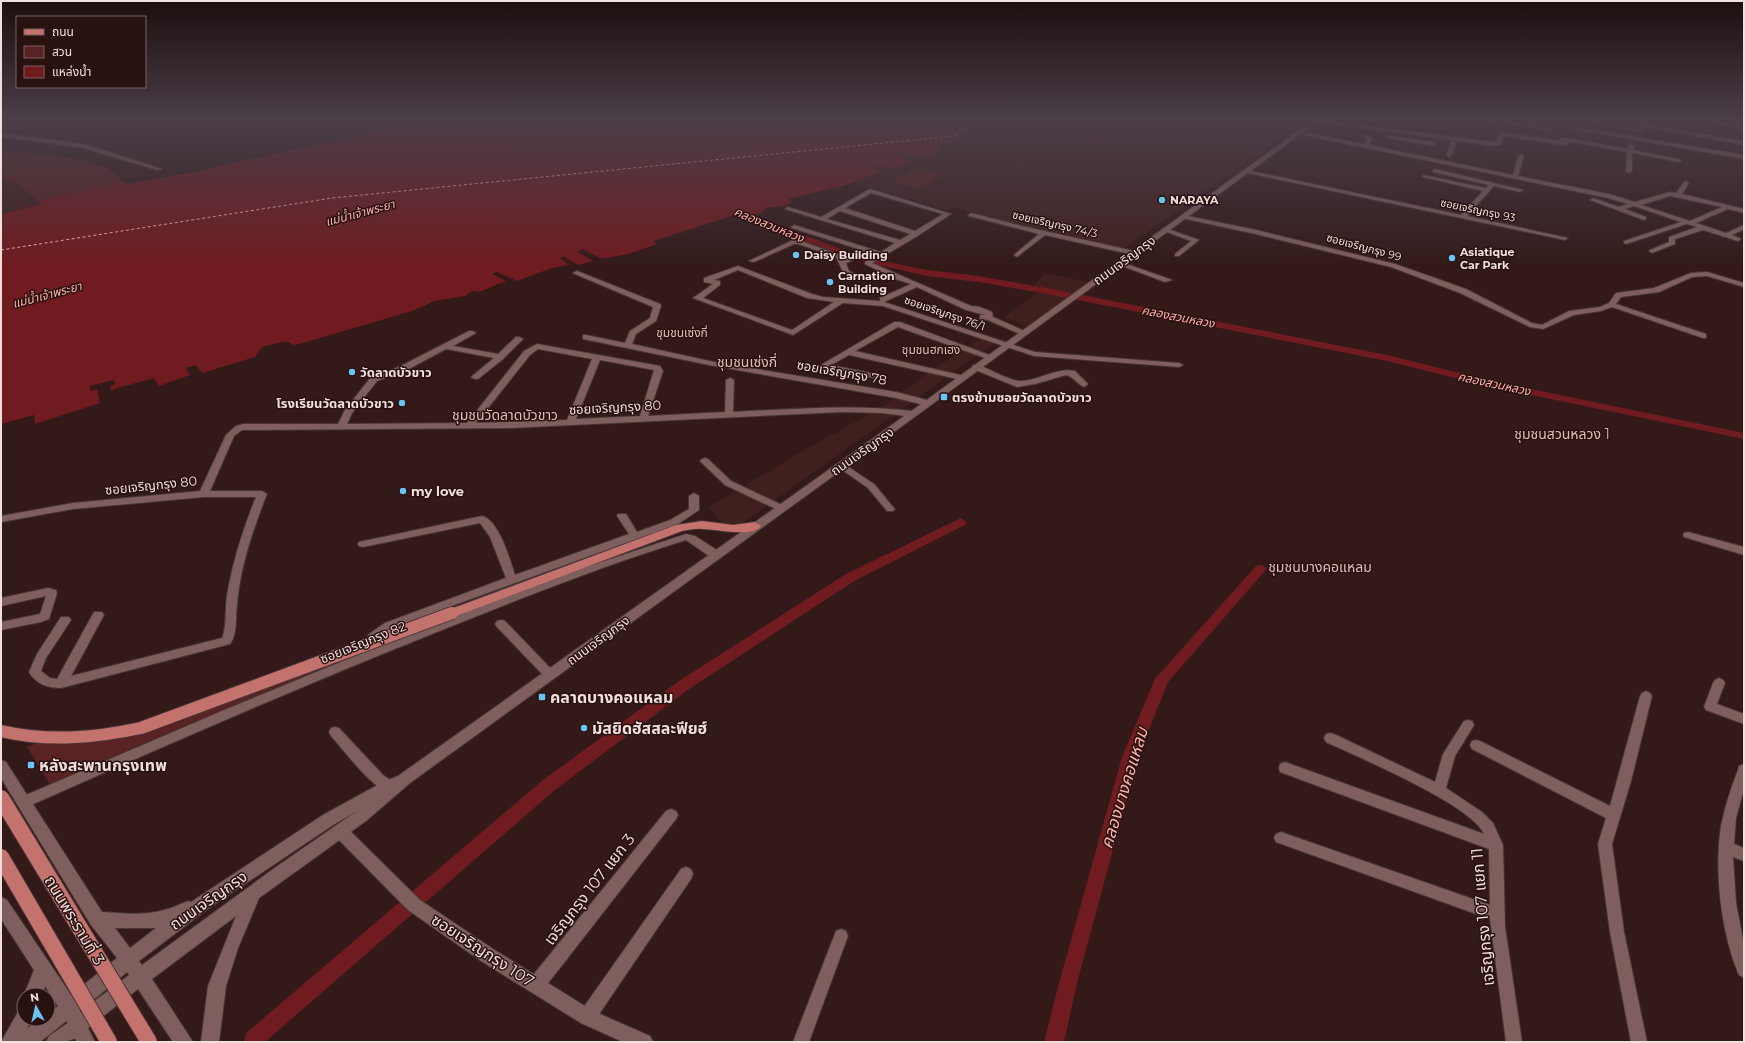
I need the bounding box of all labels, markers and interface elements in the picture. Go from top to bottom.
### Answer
legend [16,16,146,88]
text: ถนน [52,24,74,39]
text: สวน [52,44,72,59]
text: แหล่งน้ำ [52,63,91,79]
place label: NARAYA [1170,193,1219,207]
water label: แม่น้ำเจ้าพระยา [323,195,397,229]
marker: NARAYA [1157,195,1167,205]
street label: ซอยเจริญกรุง 93 [1439,195,1517,225]
water label: คลองสวนหลวง [732,204,807,246]
street label: ซอยเจริญกรุง 74/3 [1011,207,1099,241]
street label: ซอยเจริญกรุง 99 [1325,230,1403,264]
street label: ถนนเจริญกรุง [1090,232,1158,288]
place label: Asiatique Car Park [1459,245,1515,272]
place label: Daisy Building [804,248,888,262]
marker: Daisy Building [791,250,801,260]
marker: Asiatique Car Park [1447,253,1457,263]
place label: Carnation Building [838,269,895,296]
water label: แม่น้ำเจ้าพระยา [10,277,84,311]
marker: Carnation Building [825,277,835,287]
street label: ซอยเจริญกรุง 76/1 [903,293,987,333]
water label: คลองสวนหลวง [1140,302,1216,331]
district label: ชุมชนเซ่งกี่ [656,324,708,340]
district label: ชุมชนฮกเฮง [902,342,960,357]
district label: ชุมชนเซ่งกี่ [717,352,777,371]
street label: ซอยเจริญกรุง 78 [796,356,888,388]
place label: วัดลาดบัวขาว [360,364,432,380]
marker: วัดลาดบัวขาว [347,367,357,377]
water label: คลองสวนหลวง [1456,368,1532,399]
place label: ตรงข้ามซอยวัดลาดบัวขาว [952,389,1092,405]
marker: ตรงข้ามซอยวัดลาดบัวขาว [939,392,949,402]
place label: โรงเรียนวัดลาดบัวขาว [276,395,394,411]
street label: ซอยเจริญกรุง 80 [568,397,662,417]
marker: โรงเรียนวัดลาดบัวขาว [397,398,407,408]
district label: ชุมชนวัดลาดบัวขาว [452,406,558,424]
street label: ถนนเจริญกรุง [827,423,897,479]
district label: ชุมชนสวนหลวง 1 [1514,425,1610,443]
street label: ซอยเจริญกรุง 80 [104,472,198,498]
place label: my love [411,483,464,499]
marker: my love [398,486,408,496]
district label: ชุมชนบางคอแหลม [1268,558,1372,576]
street label: ถนนเจริญกรุง [564,612,632,668]
street label: ซอยเจริญกรุง 82 [318,618,408,666]
place label: คลาดบางคอแหลม [550,688,673,707]
marker: คลาดบางคอแหลม [537,692,547,702]
place label: มัสยิดฮัสสละฟียฮ์ [592,719,708,738]
marker: มัสยิดฮัสสละฟียฮ์ [579,723,589,733]
water label: คลองบางคอแหลม [1096,724,1152,851]
place label: หลังสะพานกรุงเทพ [39,756,167,775]
marker: หลังสะพานกรุงเทพ [26,760,36,770]
street label: เจริญกรุง 107 แยก 3 [540,830,639,949]
street label: เจริญกรุง 107 แยก 11 [1467,847,1498,987]
street label: ถนนเจริญกรุง [166,867,251,934]
street label: ถนนพระรามที่ 3 [40,871,110,968]
street label: ซอยเจริญกรุง 107 [428,910,538,991]
north arrow [16,987,56,1027]
text: N [29,990,40,1005]

